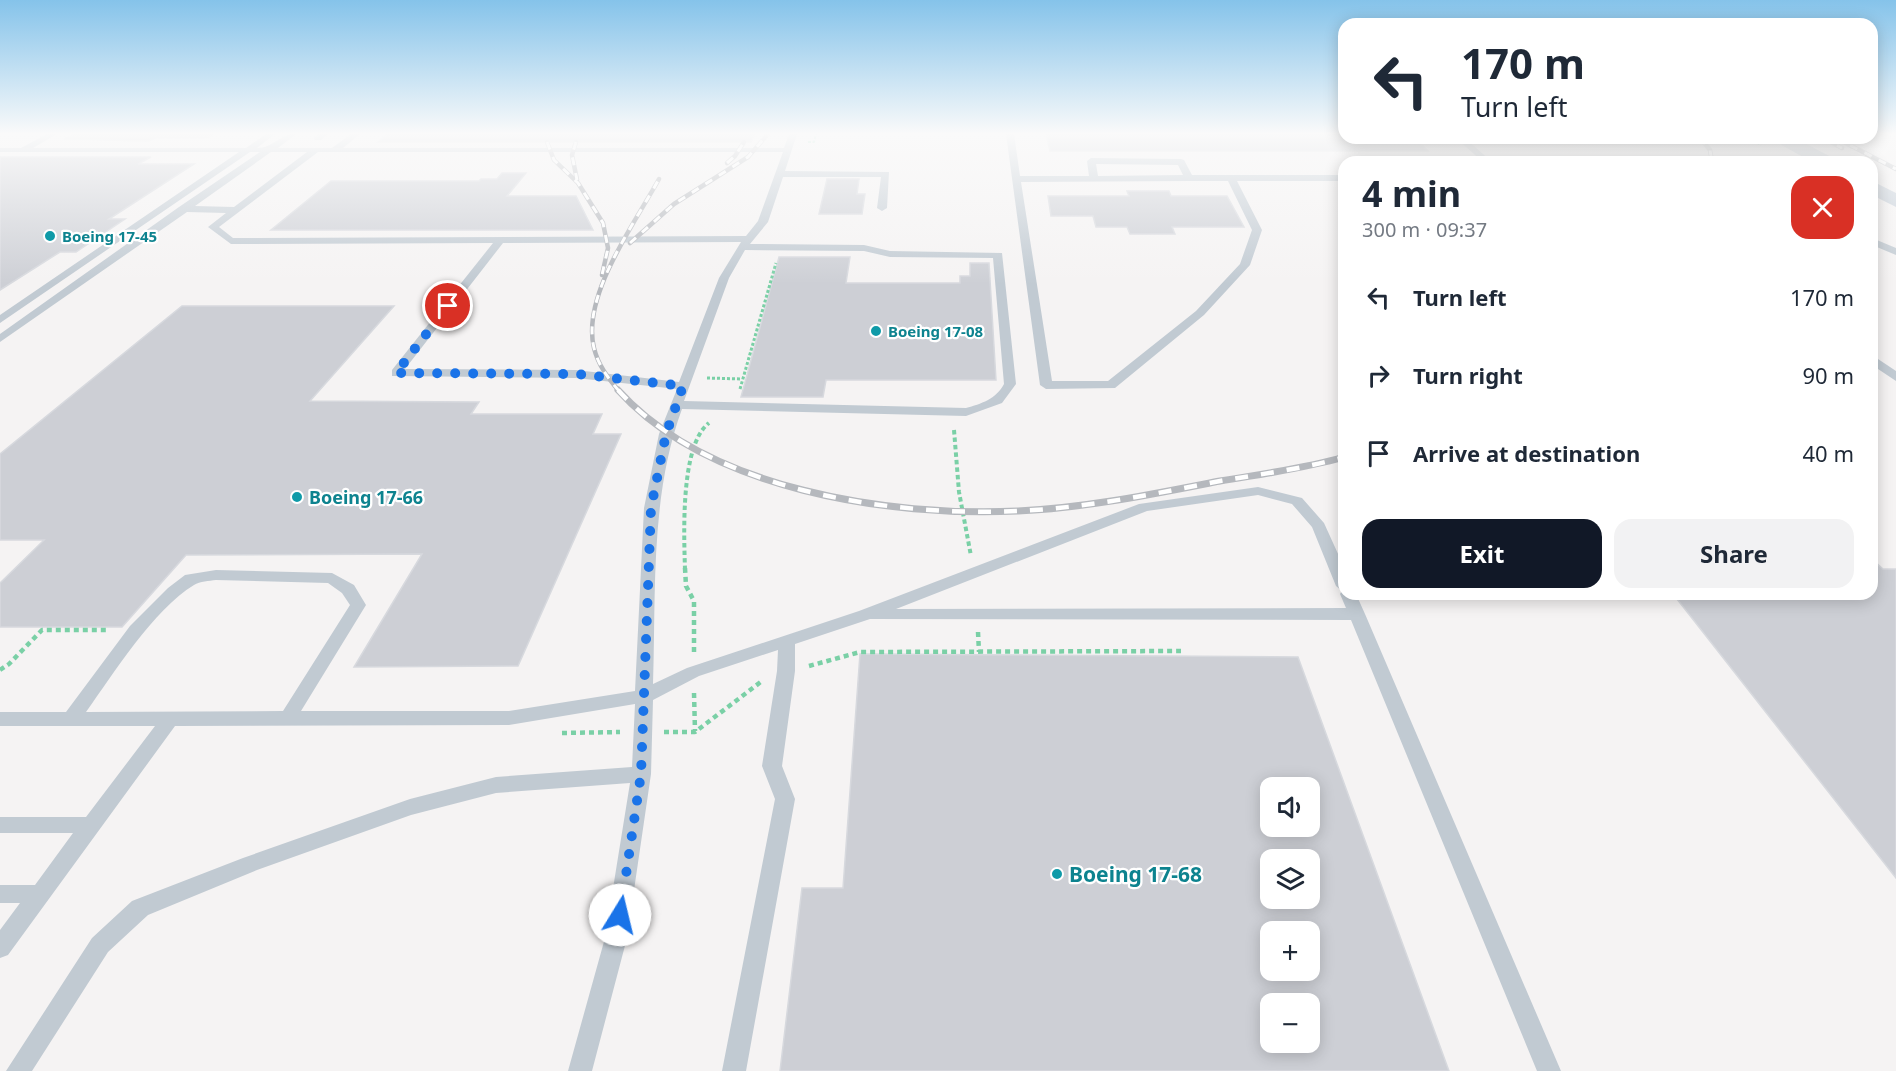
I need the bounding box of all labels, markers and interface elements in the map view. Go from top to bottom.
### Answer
text: 170 m [1461,34,1585,91]
icon: left [1362,42,1440,120]
text: Turn left [1461,88,1567,125]
text: 4 min [1362,169,1461,218]
button: close [1791,176,1854,239]
text: 300 m · 09:37 [1362,216,1487,243]
place label: Boeing 17-45 [62,226,157,246]
marker: Boeing 17-45 [43,229,57,243]
pin [422,280,473,331]
icon: left [1362,281,1395,314]
text: Turn left [1413,282,1507,312]
text: 170 m [1790,282,1854,312]
icon: arrive [431,289,464,322]
place label: Boeing 17-08 [888,321,983,341]
marker: Boeing 17-08 [869,324,883,338]
icon: right [1362,359,1395,392]
text: Turn right [1413,360,1523,390]
text: 90 m [1803,360,1854,390]
icon: arrive [1362,437,1395,470]
text: Arrive at destination [1413,438,1640,468]
text: 40 m [1803,438,1854,468]
place label: Boeing 17-66 [309,485,423,509]
marker: Boeing 17-66 [290,490,304,504]
button: Exit [1362,519,1602,588]
button: Share [1614,519,1854,588]
map controls [1260,777,1320,1053]
button: sound [1260,777,1320,837]
button: layers [1260,849,1320,909]
place label: Boeing 17-68 [1069,860,1202,888]
marker: Boeing 17-68 [1050,867,1064,881]
position arrow [588,883,652,947]
button: + [1260,921,1320,981]
button: − [1260,993,1320,1053]

